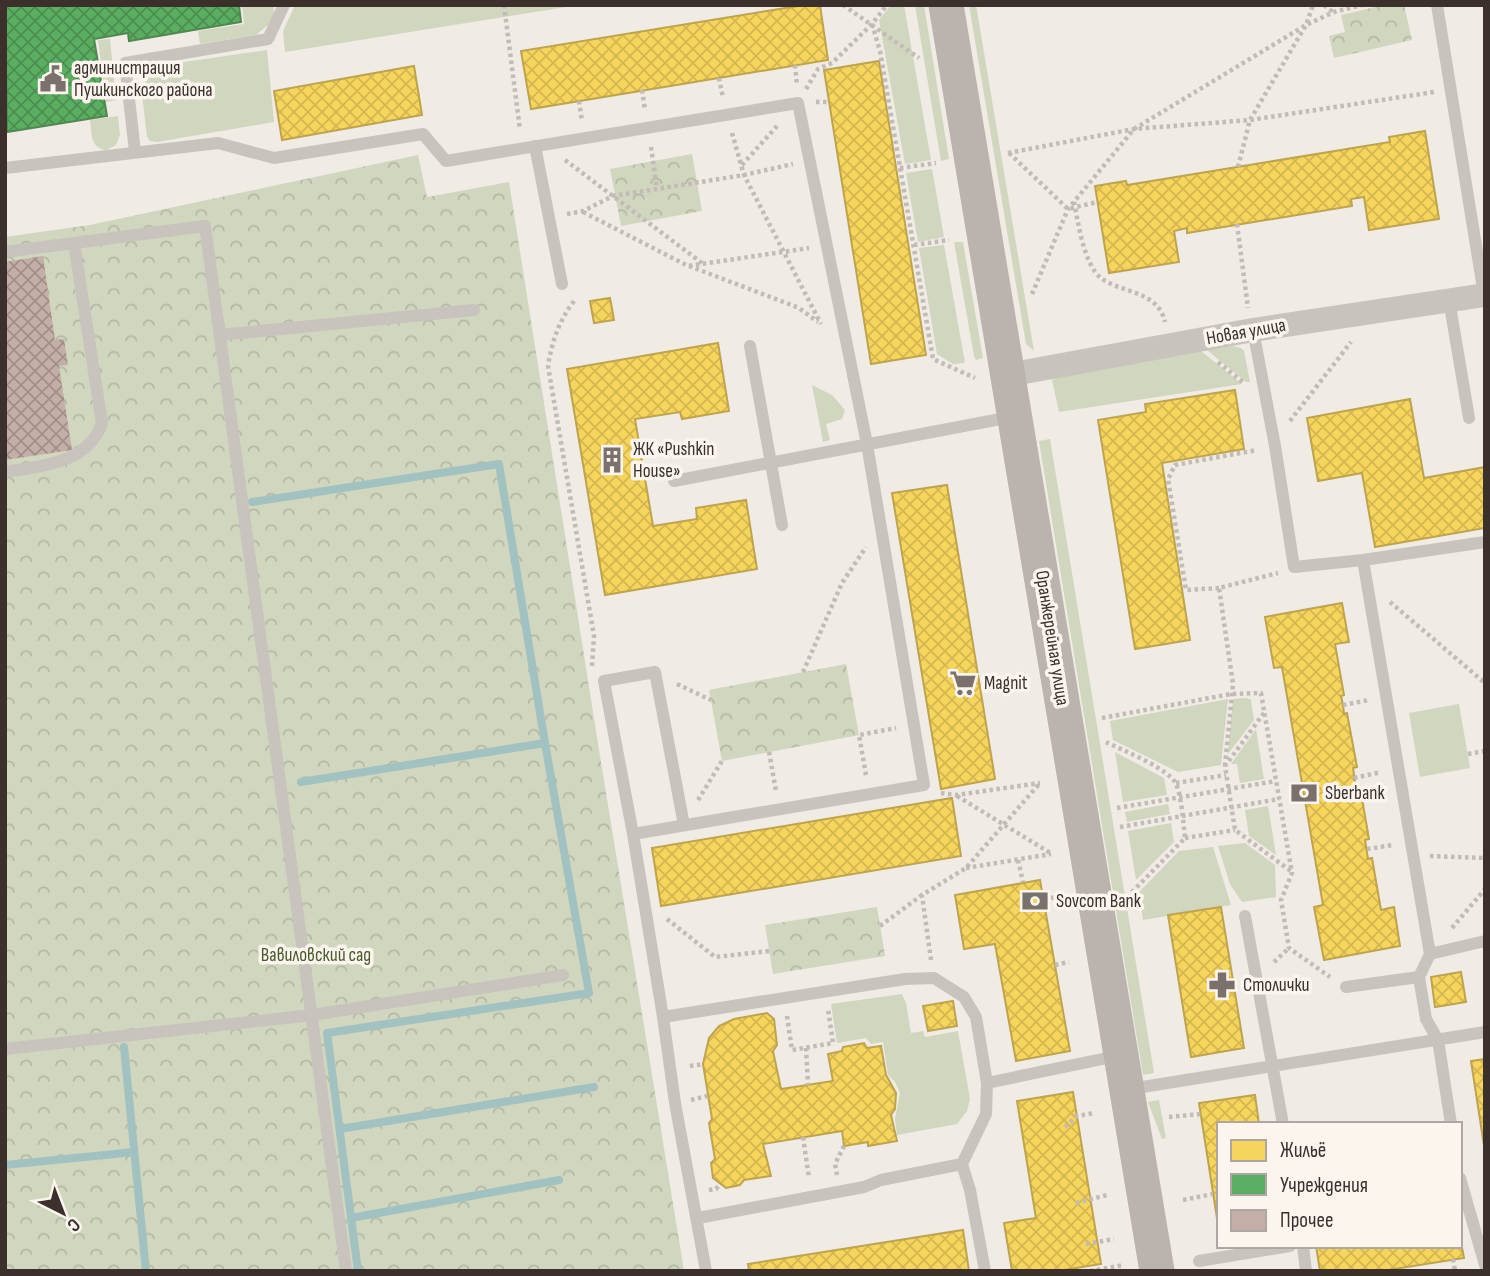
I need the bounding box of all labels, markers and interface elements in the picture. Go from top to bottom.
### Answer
place label: администрация Пушкинского района [74,57,213,102]
public building icon: администрация Пушкинского района [38,64,68,94]
street label: Новая улица [1204,314,1288,350]
place label: ЖК «Pushkin House» [633,438,714,483]
building icon: ЖК «Pushkin House» [597,445,627,475]
street label: Оранжерейная улица [1030,569,1074,707]
supermarket icon: Magnit [948,668,978,698]
place label: Magnit [984,672,1028,695]
bank icon: Sberbank [1289,778,1319,808]
place label: Sberbank [1325,782,1385,805]
bank icon: Sovcom Bank [1020,886,1050,916]
place label: Sovcom Bank [1056,890,1142,913]
park label: Вавиловский сад [261,944,371,967]
pharmacy icon: Столички [1207,970,1237,1000]
place label: Столички [1243,974,1310,997]
legend [1217,1122,1462,1248]
text: Жильё [1280,1138,1326,1163]
text: Учреждения [1280,1173,1368,1198]
north arrow [28,1178,98,1248]
text: Прочее [1280,1208,1333,1233]
text: С [62,1213,85,1236]

